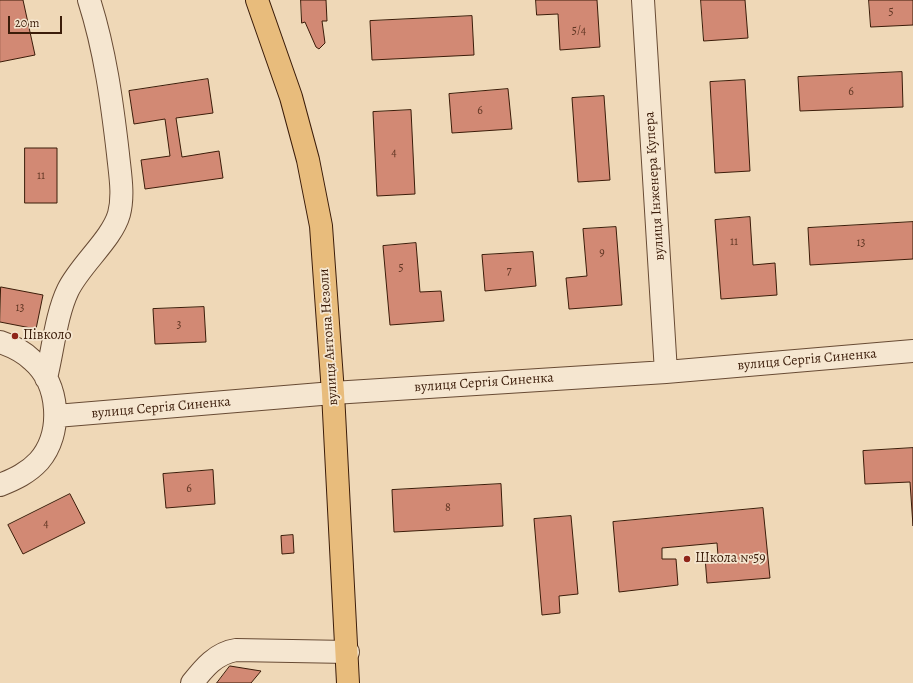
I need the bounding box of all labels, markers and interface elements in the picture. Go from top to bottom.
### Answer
house number: 5 [888,5,894,19]
scale bar [10,8,64,34]
text: 20 m [15,15,39,31]
house number: 5/4 [572,24,586,38]
house number: 6 [848,85,854,99]
house number: 6 [477,104,483,118]
street label: вулиця Інженера Купера [641,111,669,261]
house number: 4 [391,146,397,160]
house number: 11 [37,169,45,183]
house number: 11 [730,235,738,249]
house number: 13 [856,236,866,250]
house number: 9 [599,246,605,260]
house number: 5 [398,261,404,275]
house number: 7 [506,264,512,278]
street label: вулиця Антона Незоли [316,268,342,406]
house number: 13 [15,301,25,315]
house number: 3 [177,318,181,332]
place label: Півколо [23,328,72,344]
marker: Півколо [10,331,20,341]
street label: вулиця Сергія Синенка [737,346,877,374]
street label: вулиця Сергія Синенка [414,370,554,396]
street label: вулиця Сергія Синенка [91,394,231,422]
house number: 6 [186,482,192,496]
house number: 8 [445,501,451,515]
house number: 4 [43,517,49,531]
place label: Школа №59 [695,551,766,567]
marker: Школа №59 [682,554,692,564]

